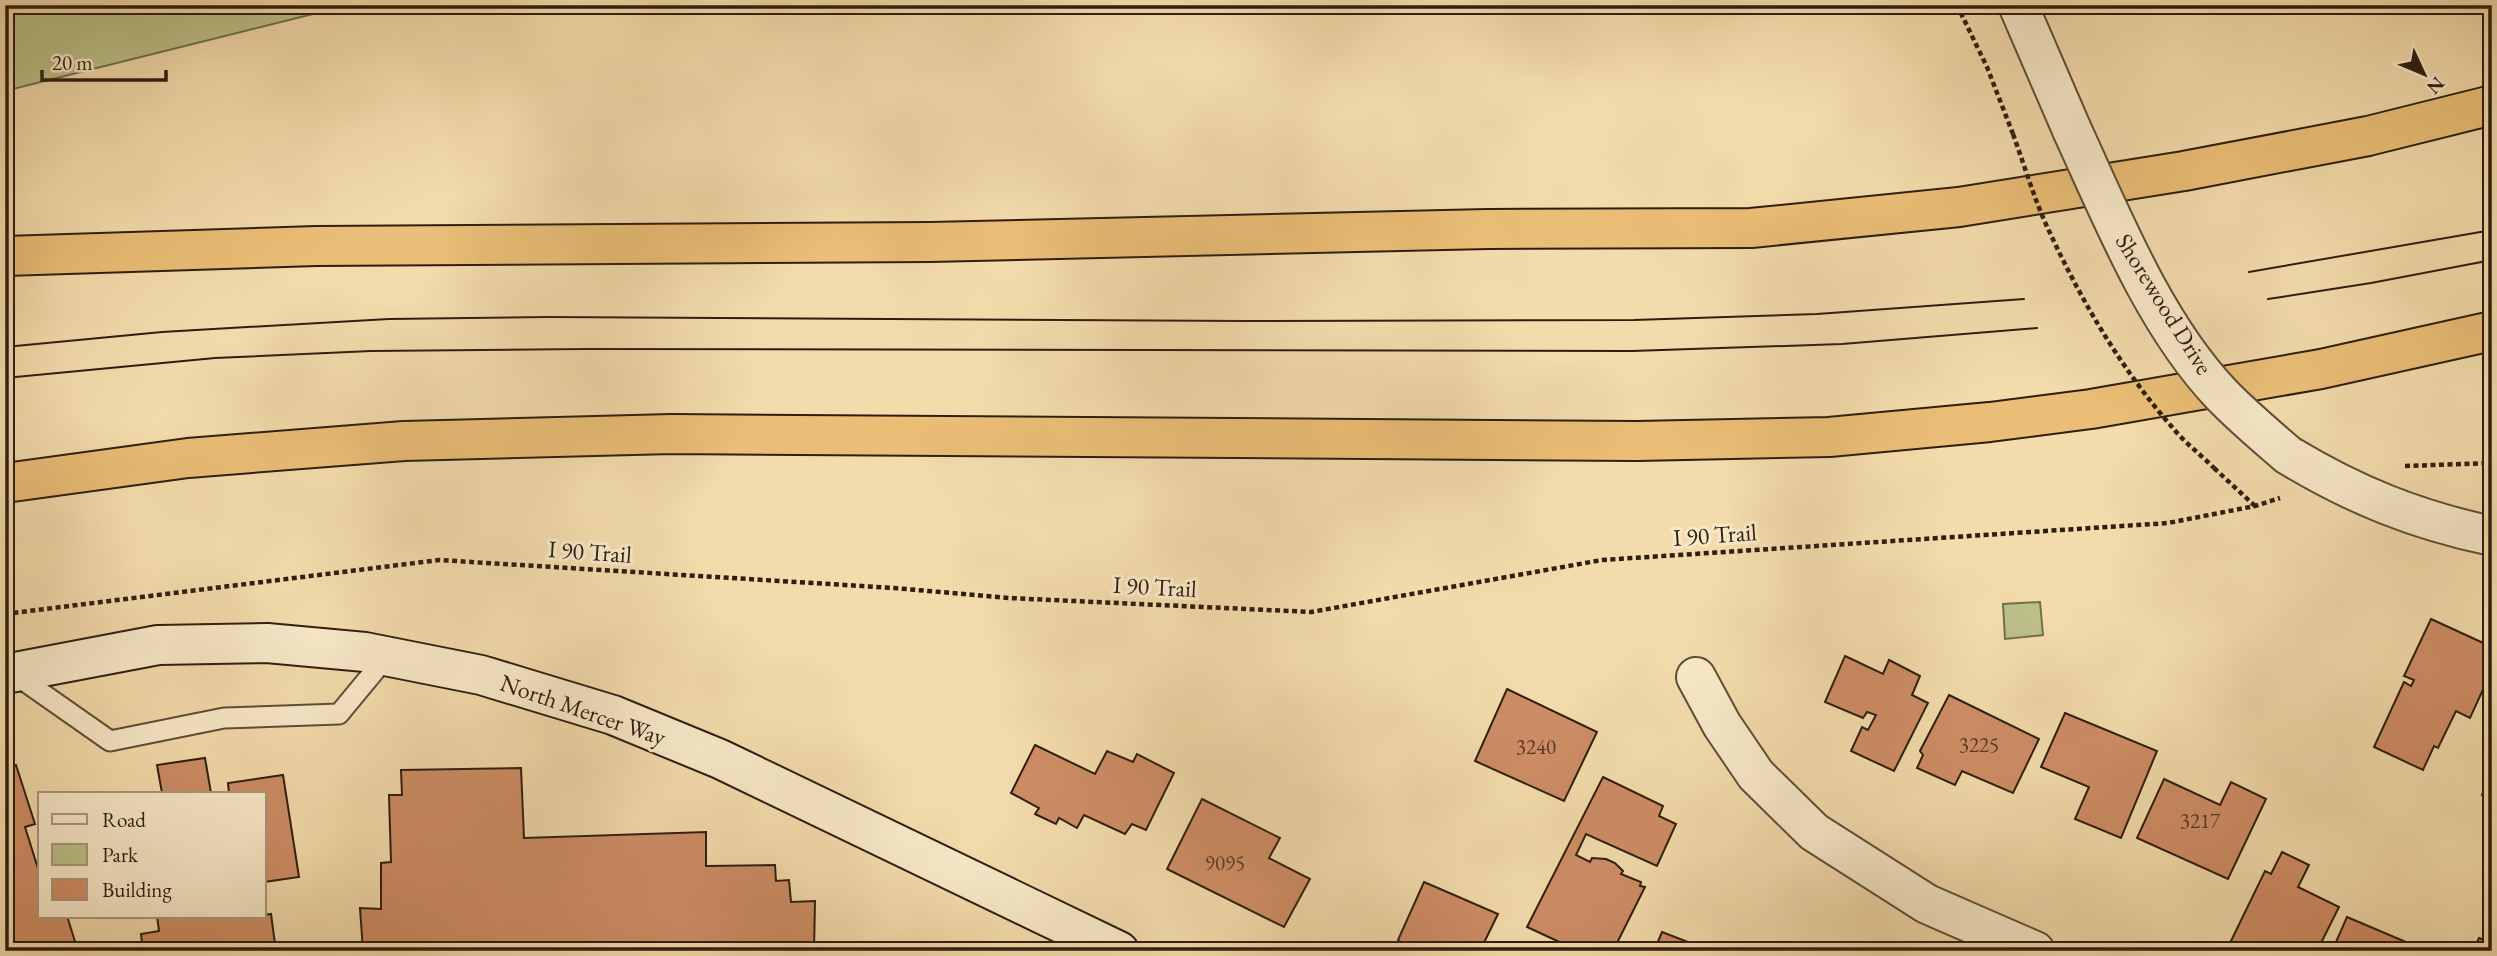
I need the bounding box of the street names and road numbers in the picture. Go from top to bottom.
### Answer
street label: Shorewood Drive [2109,227,2220,380]
street label: I 90 Trail [1672,516,1758,553]
street label: I 90 Trail [547,533,633,570]
street label: I 90 Trail [1112,569,1198,604]
street label: North Mercer Way [496,667,670,753]

